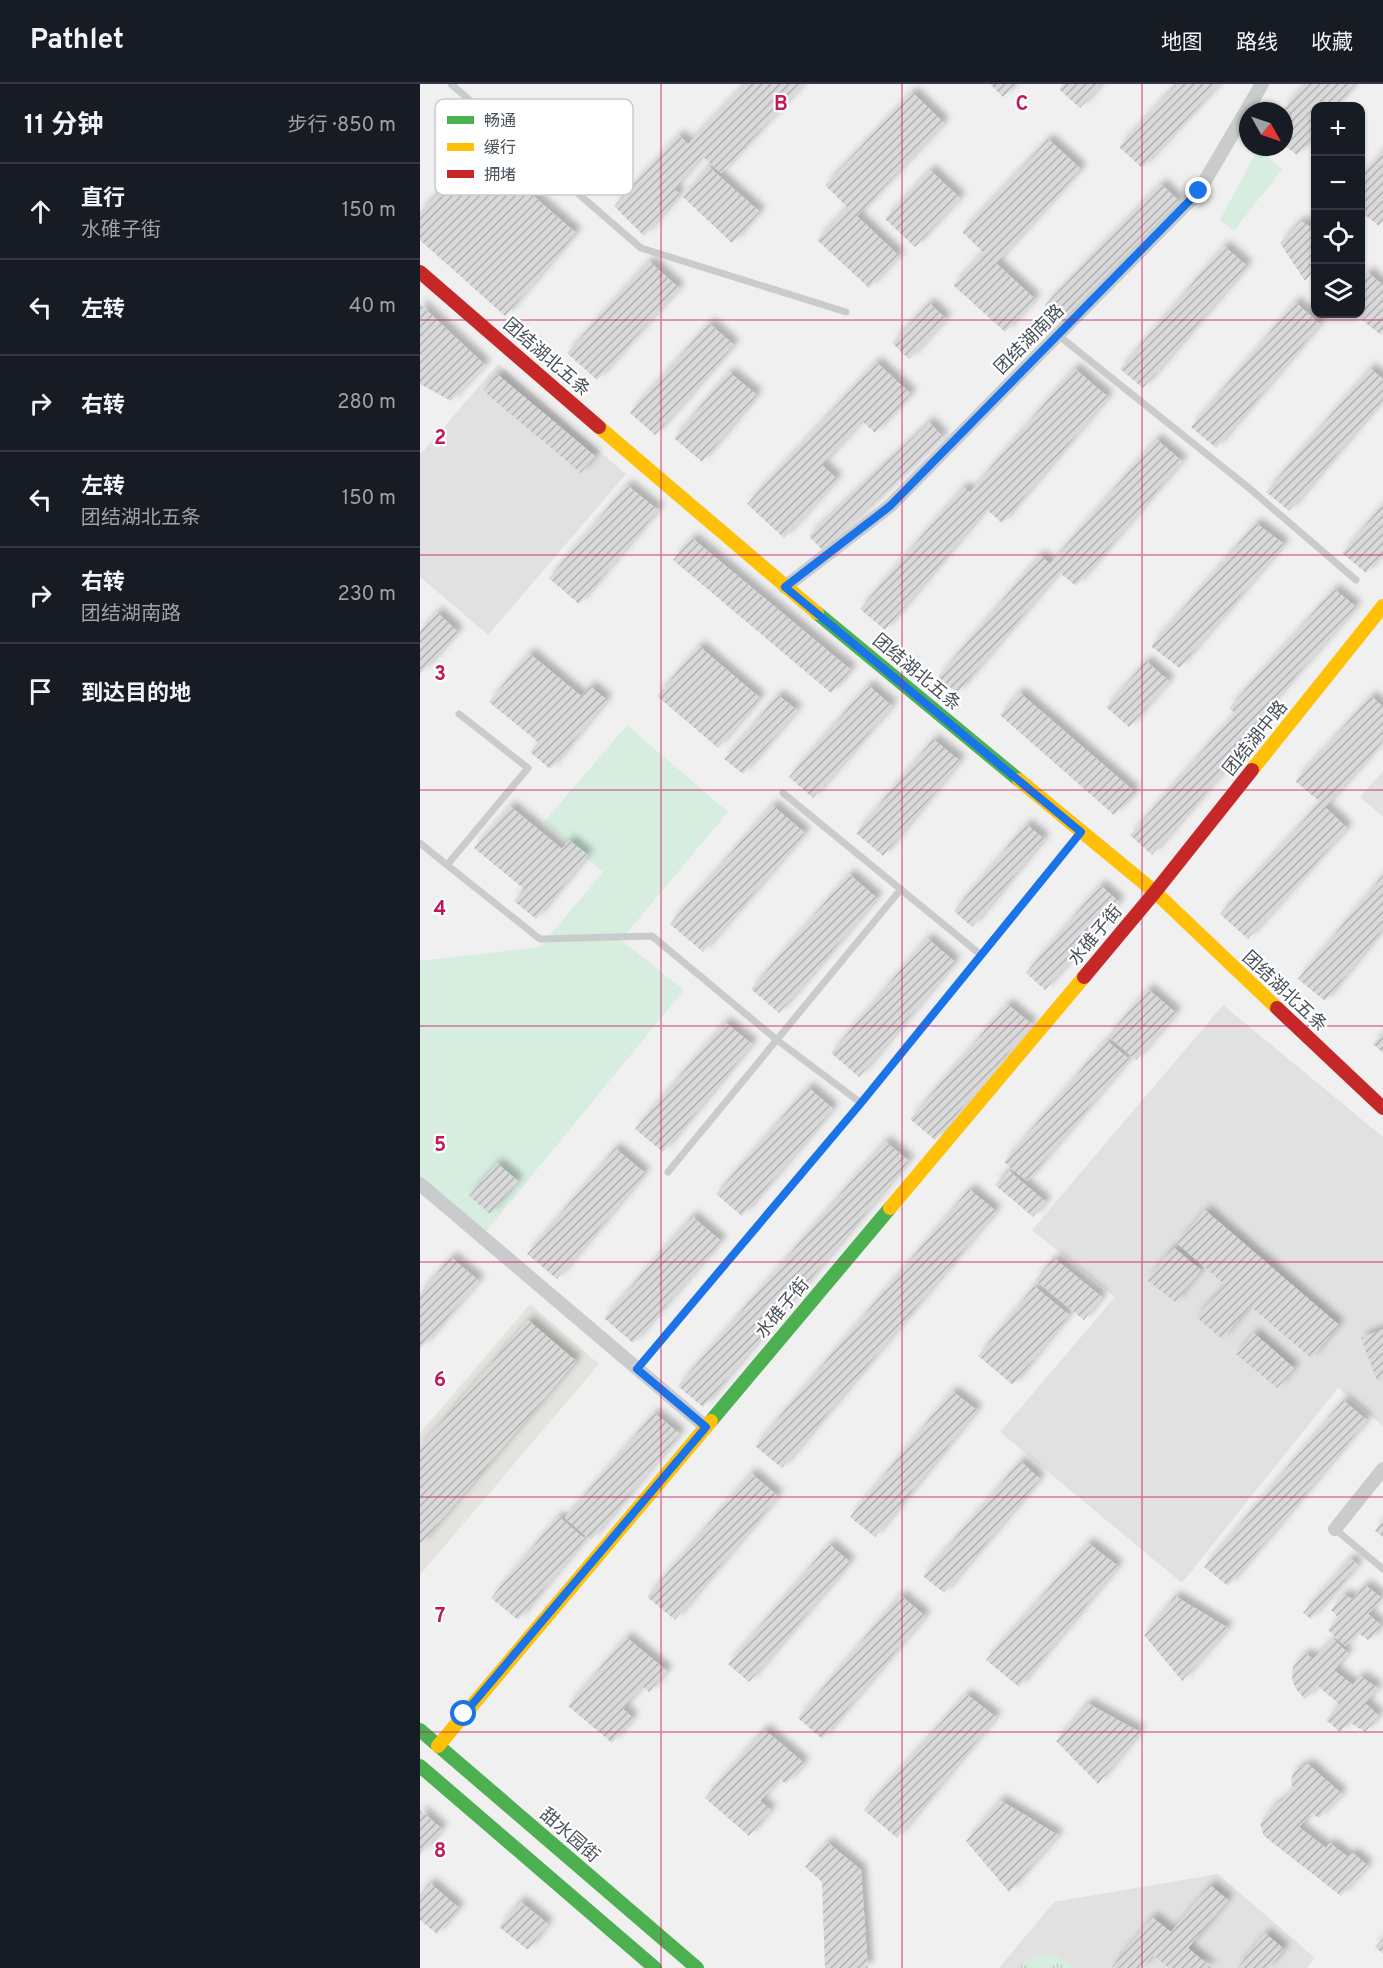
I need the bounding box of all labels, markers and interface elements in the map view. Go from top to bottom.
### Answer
text: Pathlet [30,23,124,59]
text: 地图 [1161,30,1203,57]
text: 路线 [1236,30,1278,57]
text: 收藏 [1311,30,1353,57]
text: B [774,92,788,118]
text: C [1016,92,1028,118]
legend [435,99,633,195]
north arrow [1239,102,1293,156]
map controls [1311,102,1365,318]
button: + [1311,102,1365,156]
text: 11 分钟 [24,110,103,143]
text: 畅通 [484,112,516,132]
text: 步行 · 850 m [288,113,396,139]
text: 缓行 [484,139,516,159]
button: − [1311,156,1365,210]
text: 拥堵 [484,166,516,186]
route end [1185,177,1211,203]
text: 直行 [81,186,125,213]
icon: ahead [24,195,57,228]
text: 150 m [342,198,396,224]
button: locate [1311,210,1365,264]
text: 水碓子街 [81,218,161,244]
button: layers [1311,264,1365,318]
icon: left [24,291,57,324]
text: 40 m [349,294,396,320]
text: 左转 [81,297,125,324]
street label: 团结湖南路 [990,300,1070,380]
street label: 团结湖北五条 [498,314,594,402]
icon: right [24,387,57,420]
text: 280 m [337,390,396,416]
text: 右转 [81,393,125,420]
text: 2 [434,426,446,452]
text: 左转 [81,474,125,501]
icon: left [24,483,57,516]
text: 150 m [342,486,396,512]
text: 团结湖北五条 [81,506,201,532]
text: 右转 [81,570,125,597]
icon: right [24,579,57,612]
text: 230 m [337,582,396,608]
text: 团结湖南路 [81,602,181,628]
street label: 团结湖北五条 [867,630,965,717]
text: 3 [434,662,446,688]
icon: arrive [24,675,57,708]
text: 到达目的地 [81,681,191,708]
street label: 团结湖中路 [1219,697,1293,781]
text: 4 [434,897,446,923]
street label: 水碓子街 [1064,901,1128,971]
street label: 团结湖北五条 [1237,947,1331,1037]
text: 5 [434,1133,446,1159]
street label: 水碓子街 [751,1274,815,1344]
text: 6 [434,1368,446,1394]
text: 7 [435,1604,445,1630]
route start [450,1700,476,1726]
street label: 甜水园街 [534,1804,604,1868]
text: 8 [434,1839,446,1865]

